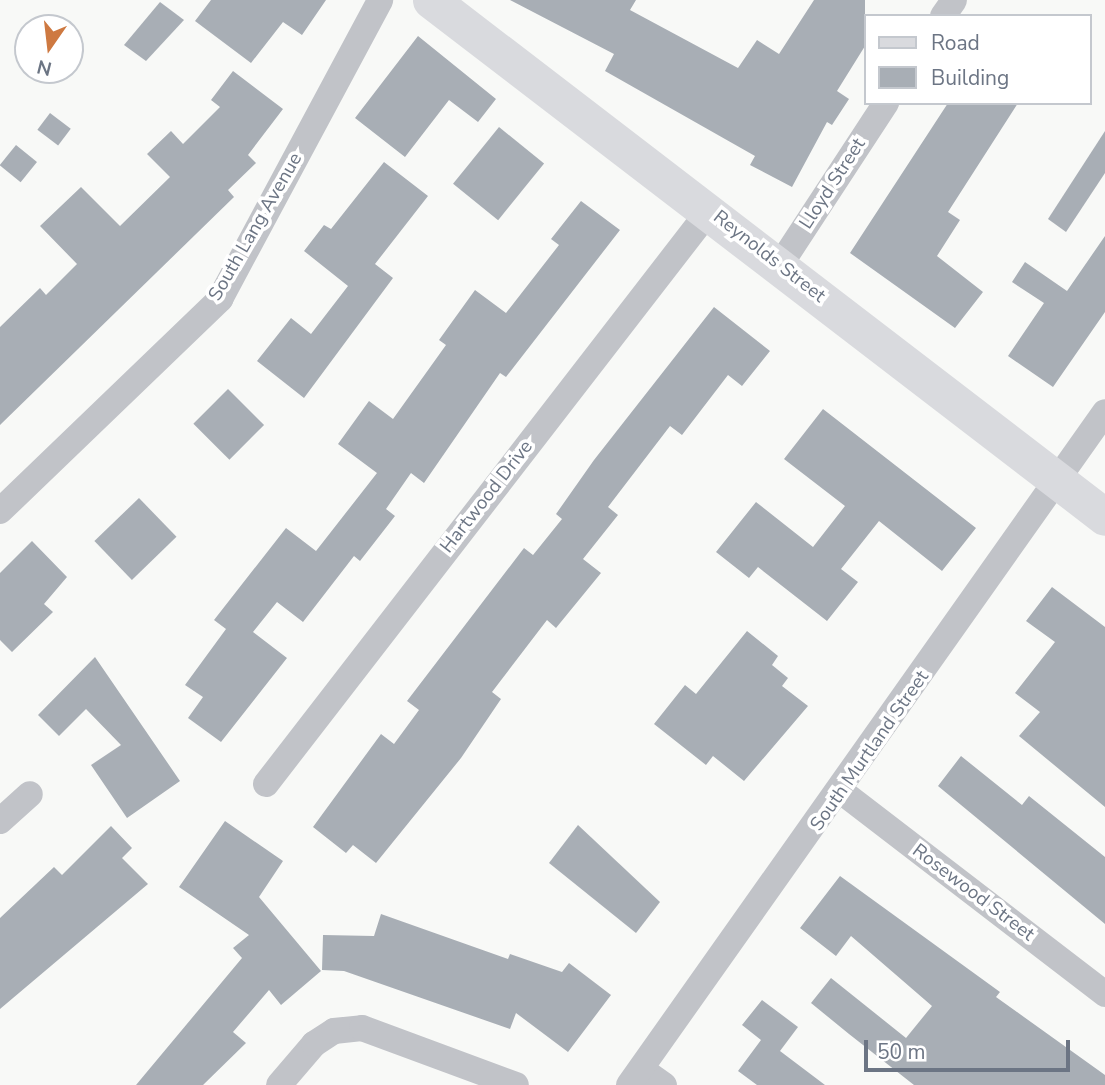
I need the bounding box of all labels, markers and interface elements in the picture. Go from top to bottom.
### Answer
north arrow [14,14,84,84]
legend [864,14,1091,105]
text: Road [931,29,980,57]
text: N [34,53,54,82]
text: Building [931,64,1009,92]
street label: Lloyd Street [795,134,871,234]
street label: South Lang Avenue [204,149,308,305]
street label: Reynolds Street [708,206,830,308]
street label: Hartwood Drive [436,436,538,558]
street label: South Murtland Street [806,666,934,836]
street label: Rosewood Street [907,840,1039,946]
scale bar [867,1026,1074,1070]
text: 50 m [877,1038,926,1066]

